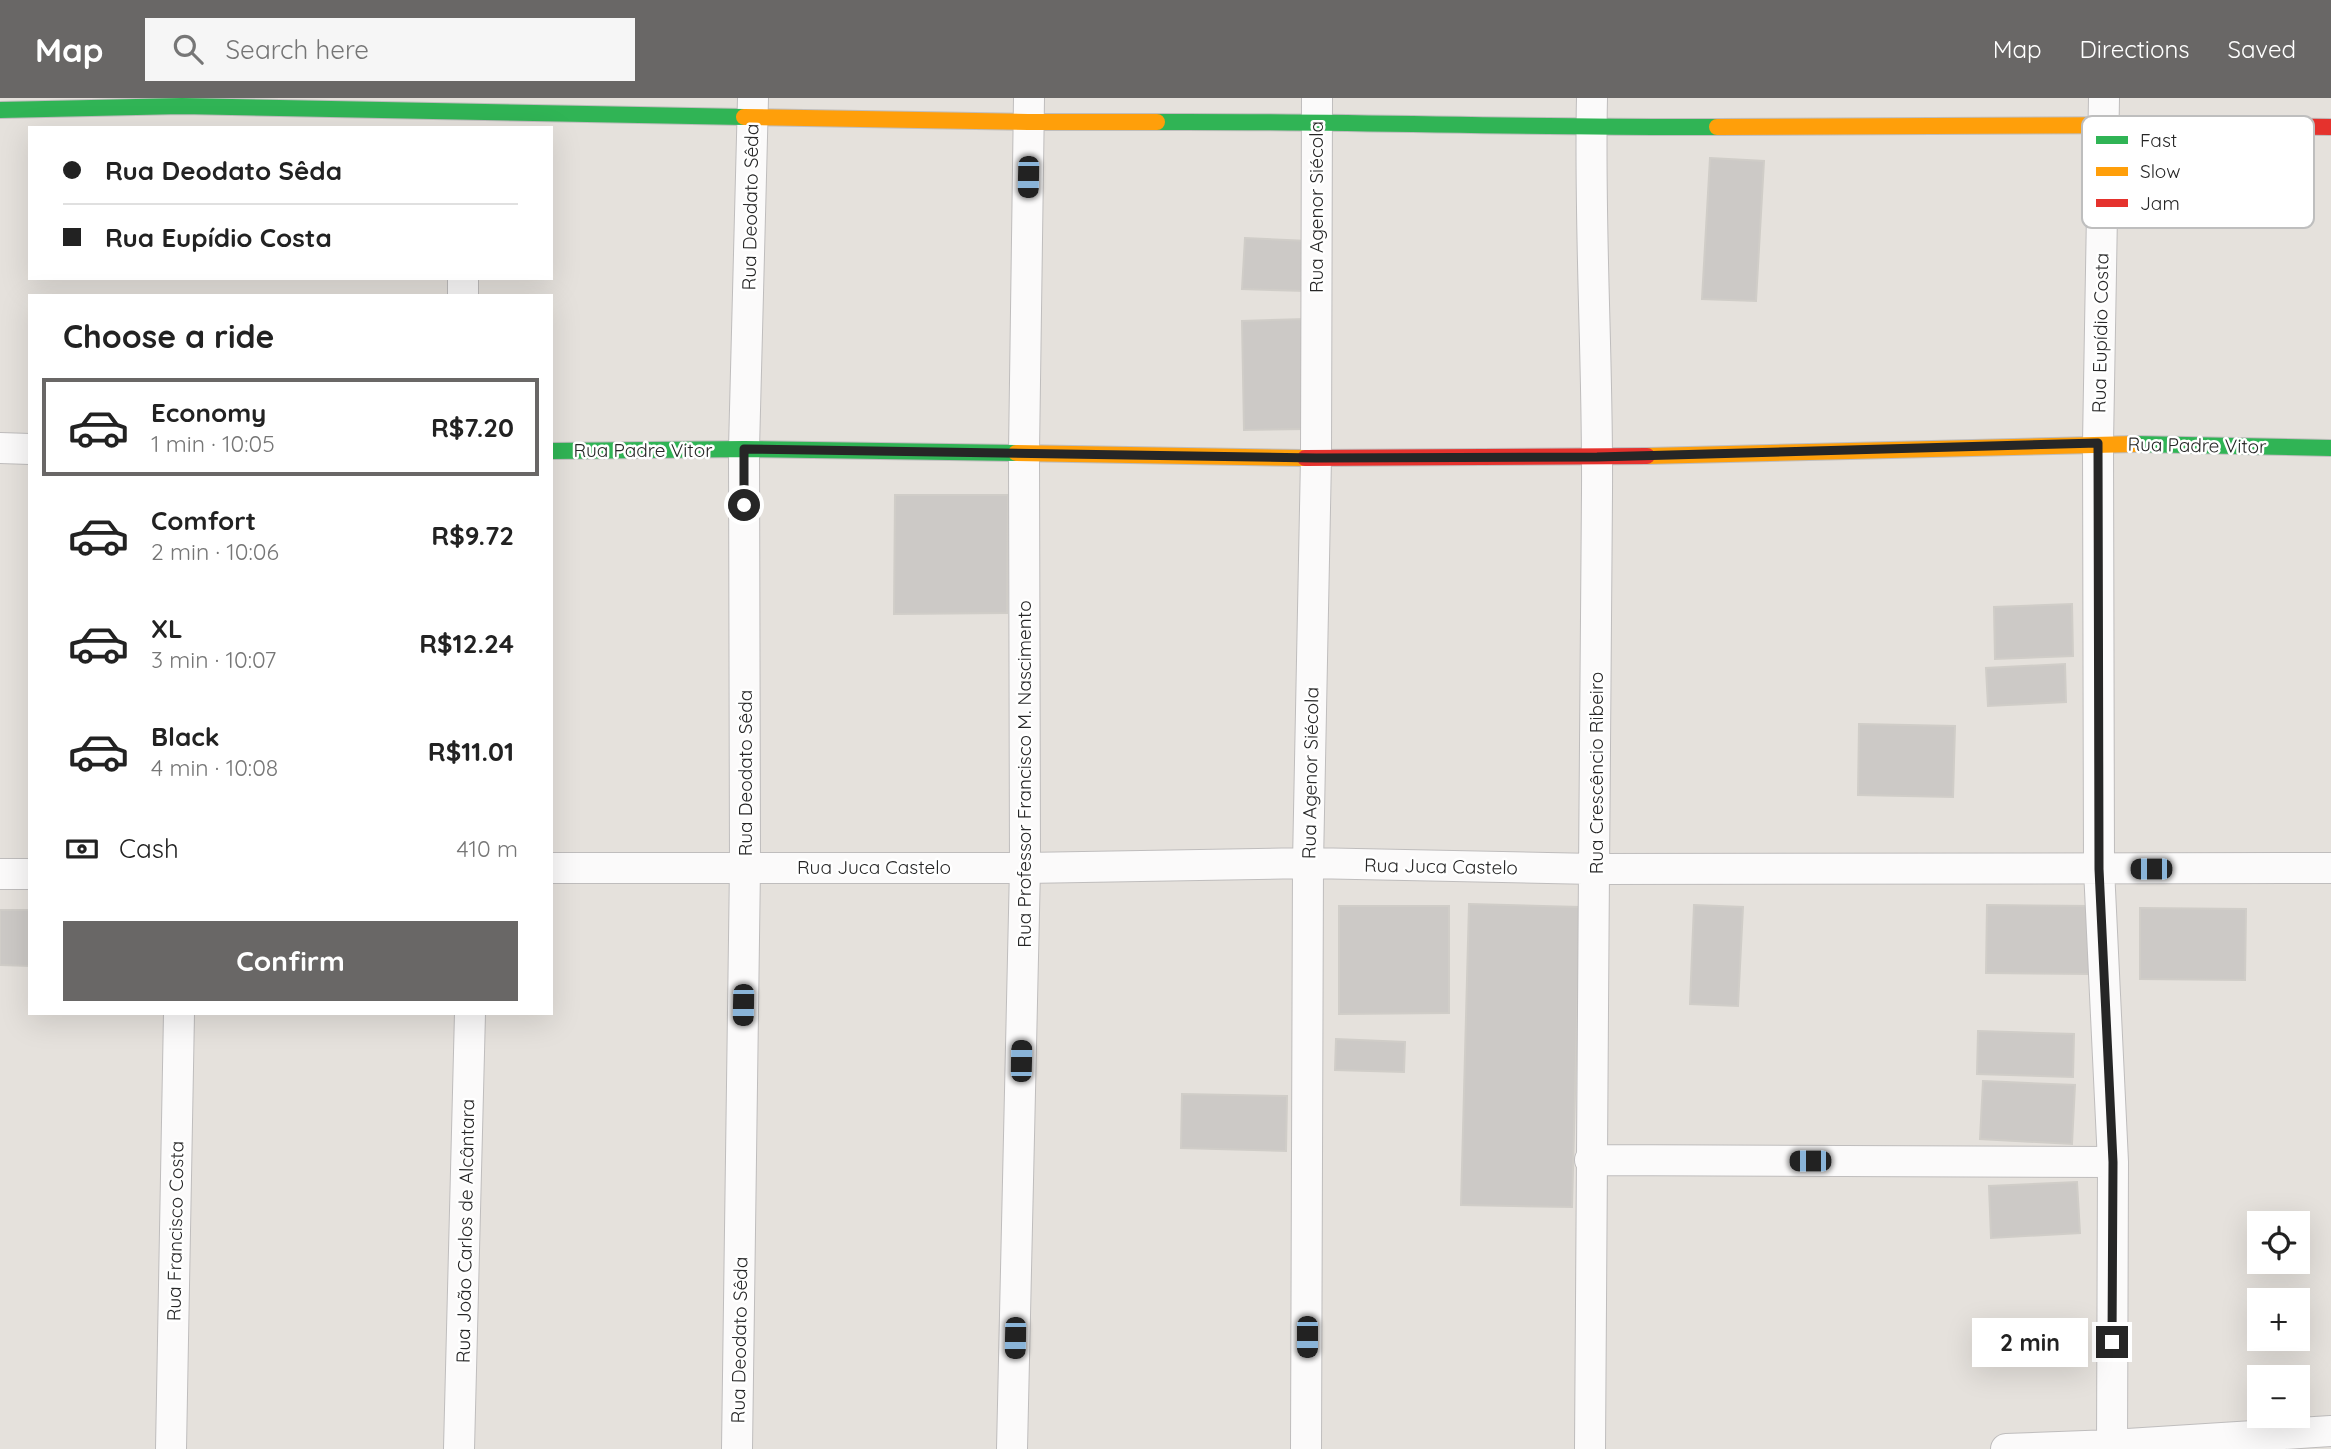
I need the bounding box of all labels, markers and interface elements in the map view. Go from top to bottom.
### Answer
search box [145,18,635,81]
text: Map [35,29,103,70]
icon: search [169,30,207,68]
text: Search here [225,33,369,66]
text: Map [1993,34,2042,64]
text: Directions [2080,34,2190,64]
text: Saved [2228,34,2296,64]
legend [2082,116,2314,228]
street label: Rua Agenor Siécola [1304,121,1328,293]
street label: Rua Deodato Sêda [737,124,763,290]
text: Fast [2140,128,2177,152]
text: Rua Deodato Sêda [105,154,342,187]
car [1018,156,1039,198]
text: Slow [2140,159,2181,183]
text: Jam [2140,191,2180,215]
text: Rua Eupídio Costa [105,221,332,254]
street label: Rua Eupídio Costa [2087,253,2113,413]
text: Choose a ride [63,316,275,356]
icon: car [67,396,130,459]
text: Economy [151,396,266,429]
text: R$7.20 [431,411,514,444]
text: 1 min · 10:05 [151,429,275,458]
street label: Rua Padre Vitor [2127,432,2267,458]
street label: Rua Padre Vitor [574,438,713,462]
route start [728,489,760,521]
icon: car [67,504,130,567]
text: Comfort [151,504,256,537]
text: R$9.72 [431,519,514,552]
text: 2 min · 10:06 [151,537,279,566]
street label: Rua Professor Francisco M. Nascimento [1012,600,1036,948]
icon: car [67,612,130,675]
text: XL [151,612,183,645]
text: R$12.24 [419,627,514,660]
text: 3 min · 10:07 [151,645,276,674]
street label: Rua Crescêncio Ribeiro [1584,672,1608,874]
street label: Rua Agenor Siécola [1296,687,1324,859]
street label: Rua Deodato Sêda [733,690,757,856]
icon: car [67,720,130,783]
text: Black [151,720,220,753]
text: R$11.01 [428,735,514,768]
text: 4 min · 10:08 [151,753,278,782]
icon: cash [63,830,101,868]
text: Cash [119,832,179,865]
text: 410 m [457,834,518,863]
street label: Rua Juca Castelo [1364,853,1518,879]
street label: Rua Juca Castelo [797,855,951,879]
car [2131,859,2173,880]
button: Confirm [63,921,518,1001]
car [733,984,754,1026]
car [1011,1040,1032,1082]
street label: Rua João Carlos de Alcântara [451,1099,479,1363]
street label: Rua Francisco Costa [161,1141,189,1321]
car [1790,1151,1832,1172]
map controls [2247,1211,2310,1428]
button: locate [2247,1211,2310,1274]
street label: Rua Deodato Sêda [726,1257,752,1423]
button: + [2247,1288,2310,1351]
car [1297,1316,1318,1358]
car [1005,1317,1026,1359]
callout: 2 min [1972,1318,2088,1366]
route end [2096,1326,2128,1358]
text: 2 min [2000,1328,2060,1357]
button: − [2247,1365,2310,1428]

